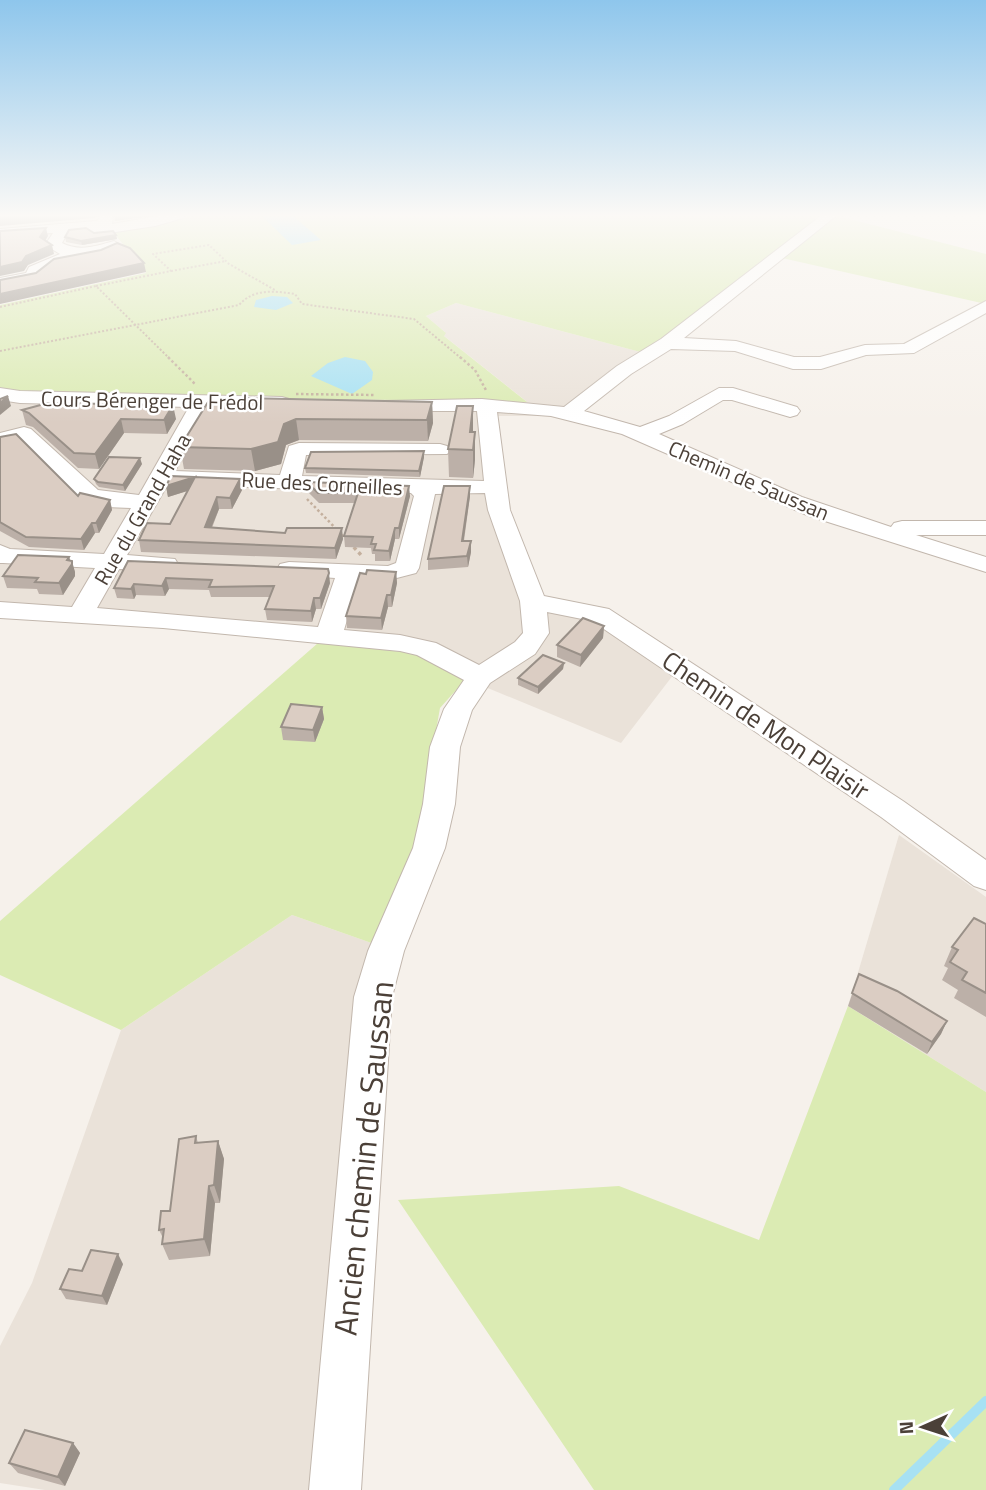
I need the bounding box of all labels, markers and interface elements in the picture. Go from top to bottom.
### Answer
street label: Cours Bérenger de Frédol [40,382,264,418]
street label: Rue du Grand Haha [86,427,199,591]
street label: Chemin de Saussan [664,432,834,528]
street label: Rue des Corneilles [241,463,403,503]
street label: Chemin de Mon Plaisir [654,641,878,809]
street label: Ancien chemin de Saussan [321,978,405,1338]
north arrow [888,1392,958,1462]
text: N [891,1421,920,1435]

